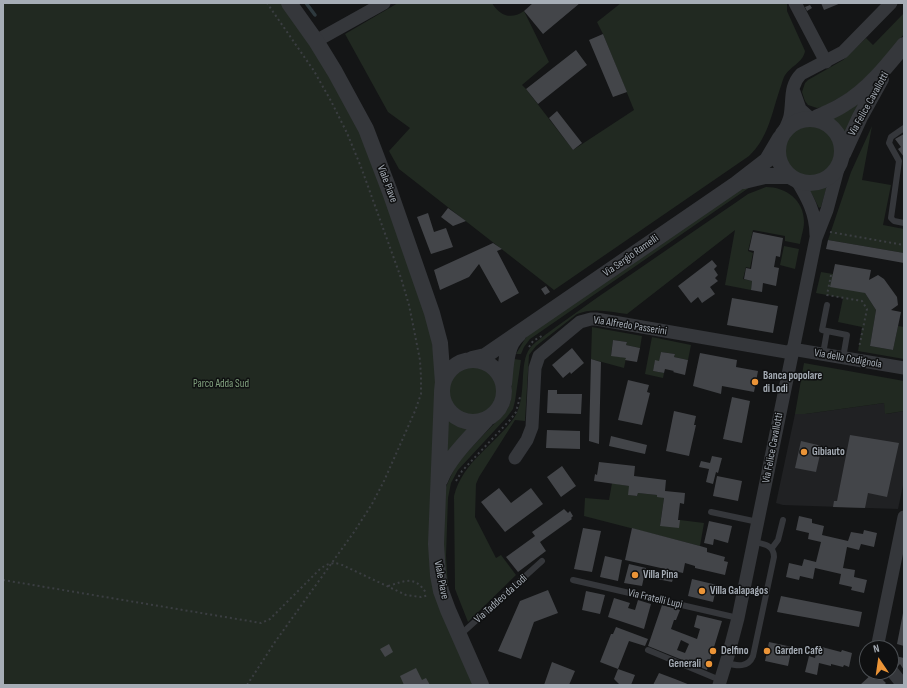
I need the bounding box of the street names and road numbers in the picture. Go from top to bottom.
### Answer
street label: Via Felice Cavallotti [846,70,892,138]
street label: Viale Piave [374,163,400,205]
street label: Via Sergio Ramelli [601,232,661,280]
street label: Via Alfredo Passerini [592,314,668,338]
street label: Via della Codignola [813,347,883,371]
street label: Via Felice Cavallotti [760,412,786,484]
street label: Viale Piave [431,560,451,600]
street label: Via Taddeo da Lodi [472,572,530,626]
street label: Via Fratelli Lupi [627,586,683,612]

